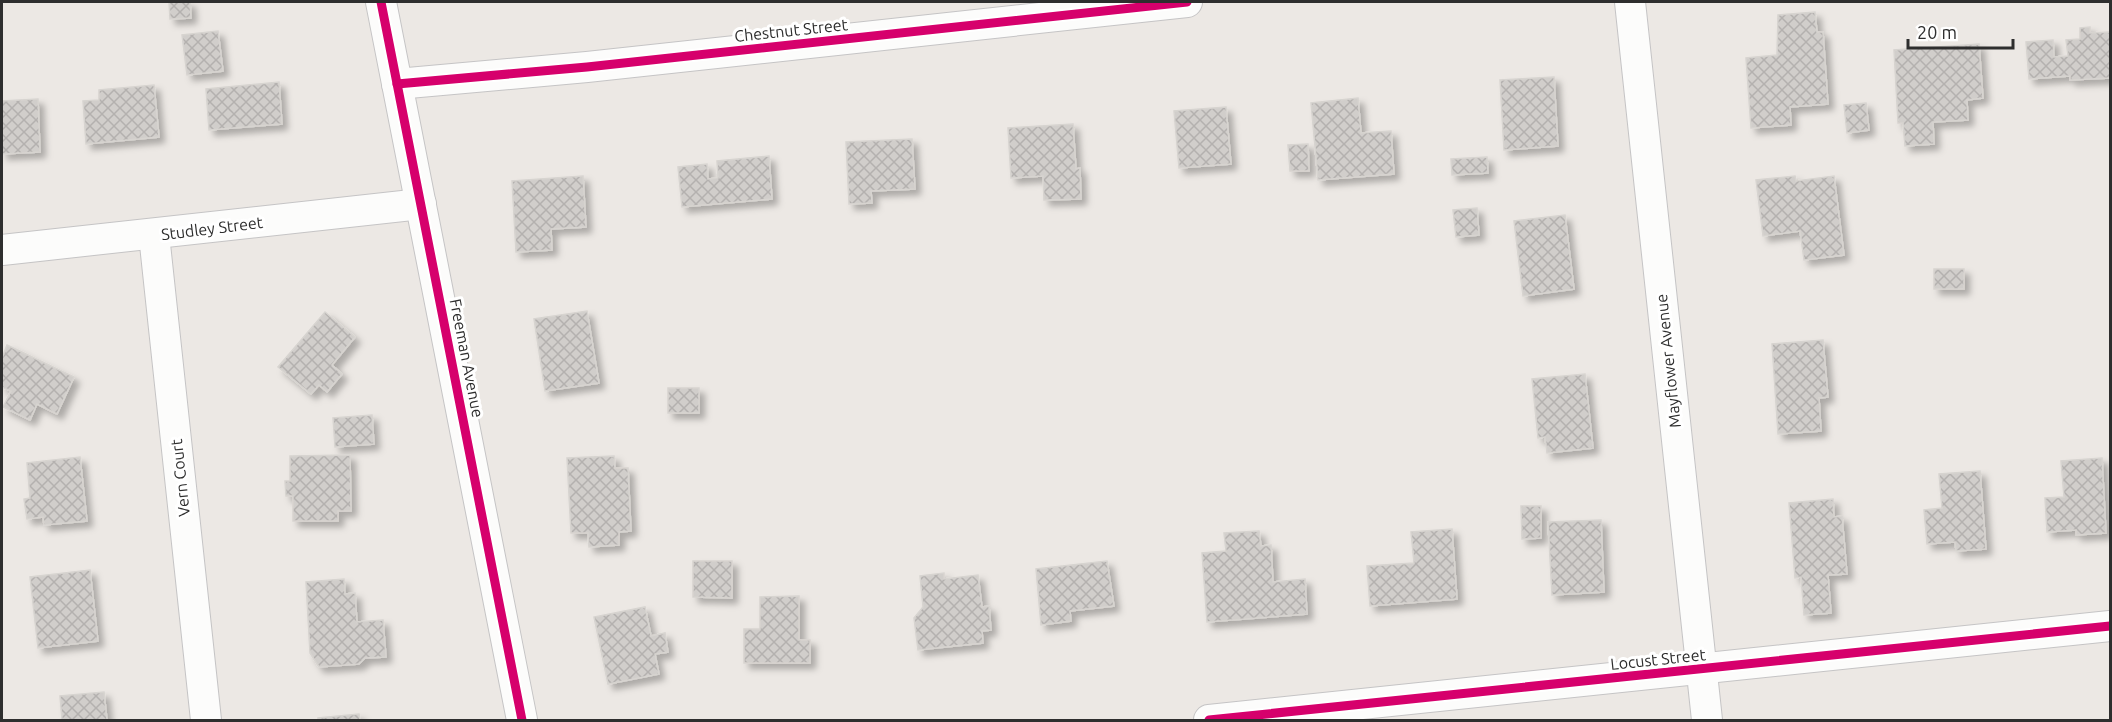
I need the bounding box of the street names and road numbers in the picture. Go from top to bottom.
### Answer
street label: Chestnut Street [733,15,849,45]
street label: Studley Street [160,213,265,243]
street label: Mayflower Avenue [1652,293,1684,429]
street label: Freeman Avenue [447,297,487,419]
street label: Vern Court [167,438,193,518]
street label: Locust Street [1609,645,1707,673]

